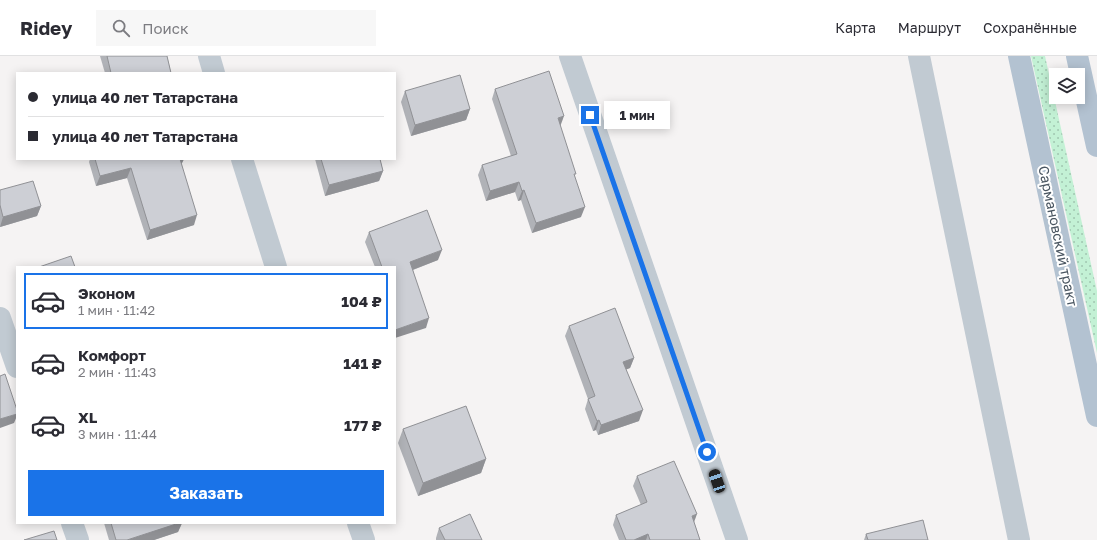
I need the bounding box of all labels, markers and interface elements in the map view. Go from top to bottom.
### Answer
search box [96,10,376,46]
text: Ridey [20,16,72,39]
icon: search [110,17,132,39]
text: Поиск [142,19,189,37]
text: Карта [835,19,876,36]
text: Маршрут [898,19,961,36]
text: Сохранённые [983,19,1077,36]
map controls [1049,68,1085,104]
button: layers [1049,68,1085,104]
text: улица 40 лет Татарстана [52,88,238,106]
callout: 1 мин [604,101,670,129]
route end [581,106,599,124]
text: 1 мин [619,107,655,123]
text: улица 40 лет Татарстана [52,127,238,145]
street label: Сармановский тракт [1035,164,1082,308]
icon: car [30,283,66,319]
text: Эконом [78,284,135,302]
text: 104 ₽ [341,292,382,310]
text: 1 мин · 11:42 [78,302,155,318]
icon: car [30,345,66,381]
text: Комфорт [78,346,146,364]
text: 141 ₽ [343,354,382,372]
text: 2 мин · 11:43 [78,364,156,380]
icon: car [30,407,66,443]
text: XL [78,408,97,426]
text: 177 ₽ [344,416,382,434]
text: 3 мин · 11:44 [78,426,157,442]
route start [698,443,716,461]
car [707,468,727,494]
button: Заказать [28,470,384,516]

